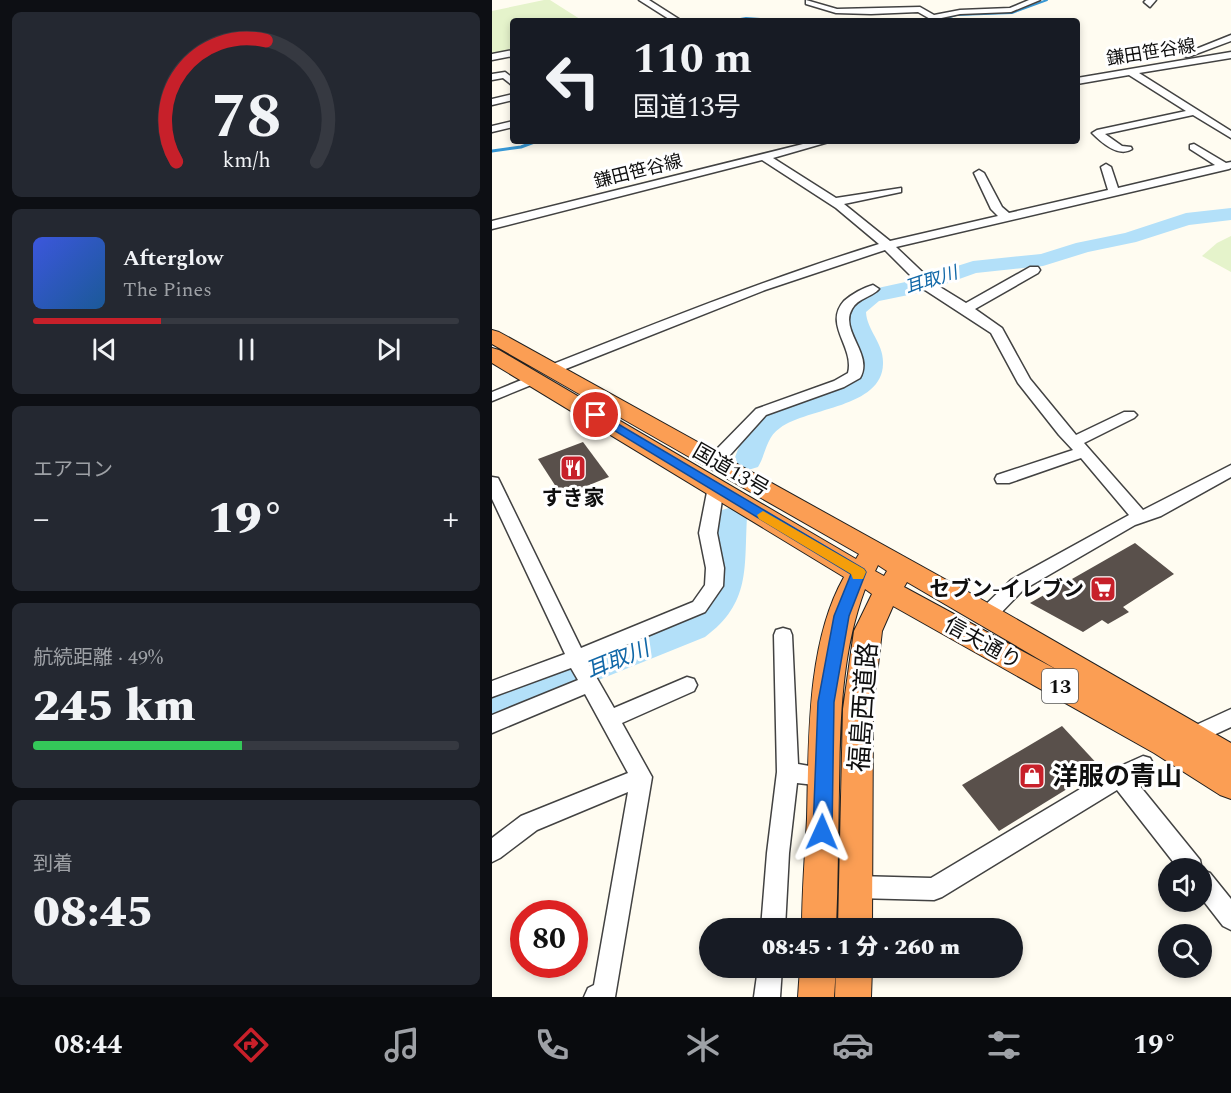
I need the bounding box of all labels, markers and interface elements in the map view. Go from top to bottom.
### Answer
text: 110 m [633,28,752,91]
street label: 鎌田笹谷線 [1105,32,1198,73]
icon: left [534,42,612,120]
text: 78 [211,70,281,165]
text: 国道13号 [633,87,741,129]
text: km/h [222,144,270,177]
street label: 鎌田笹谷線 [591,147,685,195]
text: Afterglow [123,242,223,275]
water label: 耳取川 [901,259,963,302]
text: The Pines [123,275,212,305]
icon: previous [88,333,121,366]
icon: pause [230,333,263,366]
icon: next [372,333,405,366]
pin [570,389,621,440]
icon: arrive [579,398,612,431]
street label: 国道13号 [686,436,775,506]
restaurant icon: すき家 [558,453,588,483]
text: エアコン [33,455,113,485]
place label: すき家 [542,483,605,515]
text: 19° [208,484,284,553]
text: − [33,494,50,544]
text: + [442,494,459,544]
place label: セブン-イレブン [929,574,1084,606]
supermarket icon: セブン-イレブン [1088,574,1118,604]
street label: 信夫通り [938,610,1027,678]
water label: 耳取川 [581,632,656,688]
street label: 福島西道路 [840,641,888,773]
text: 航続距離 · 49% [33,643,163,673]
road number: 13 [1042,669,1078,703]
text: 245 km [33,672,195,741]
place label: 洋服の青山 [1052,757,1182,797]
shop icon: 洋服の青山 [1017,761,1047,791]
position arrow [790,800,854,864]
text: 到着 [33,849,73,879]
map controls [1158,858,1212,978]
button: sound [1158,858,1212,912]
text: 08:45 [33,878,154,947]
speed limit sign: 80 [510,900,588,978]
button: search [1158,924,1212,978]
text: 08:45 · 1 分 · 260 m [762,931,960,964]
text: 08:44 [54,1024,122,1066]
icon: directions [230,1024,272,1066]
icon: music [381,1024,423,1066]
icon: phone [531,1024,573,1066]
icon: climate [682,1024,724,1066]
icon: car [832,1024,874,1066]
icon: filters [983,1024,1025,1066]
text: 19° [1133,1024,1177,1066]

